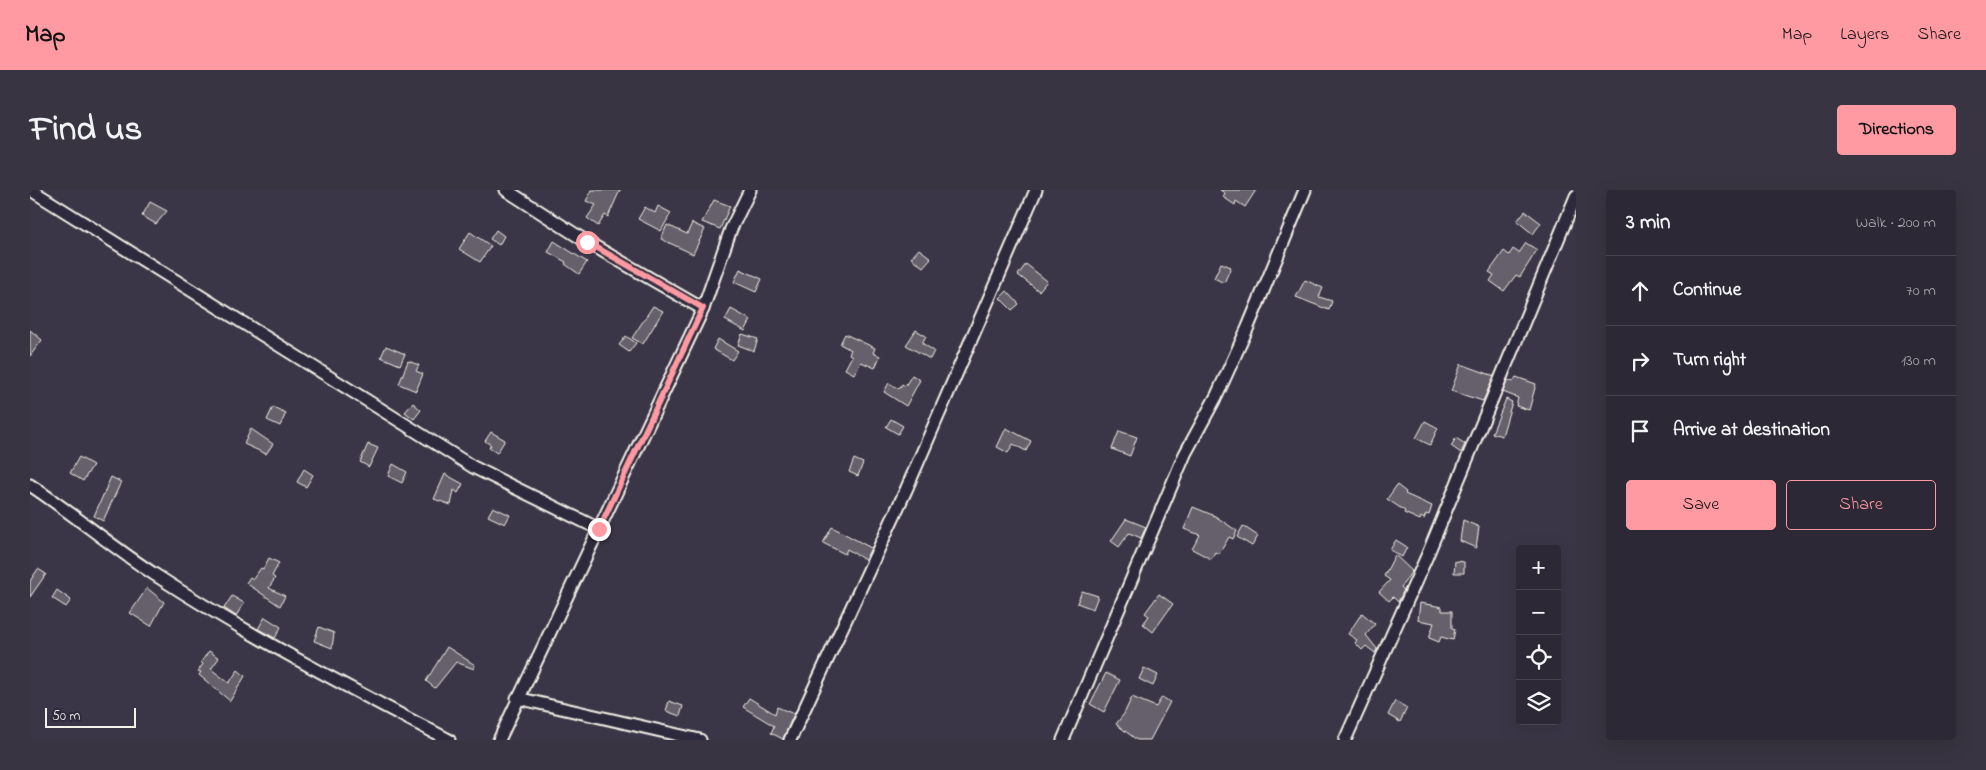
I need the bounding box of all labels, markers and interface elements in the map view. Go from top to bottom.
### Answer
text: Map [25,18,66,53]
text: Map [1782,22,1812,48]
text: Layers [1840,22,1890,48]
text: Share [1918,22,1961,48]
text: Find us [30,105,142,156]
button: Directions [1837,105,1956,155]
text: 3 min [1626,208,1670,238]
text: Walk · 200 m [1856,211,1936,235]
route start [576,231,599,254]
icon: ahead [1626,277,1654,305]
text: Continue [1673,277,1741,304]
text: 70 m [1906,279,1936,303]
icon: right [1626,347,1654,375]
text: Turn right [1673,347,1746,374]
text: 130 m [1901,349,1936,373]
icon: arrive [1626,417,1654,445]
text: Arrive at destination [1673,417,1830,444]
button: Save [1626,480,1776,530]
button: Share [1786,480,1936,530]
route end [588,518,611,541]
map controls [1516,545,1561,725]
button: + [1516,545,1561,590]
button: − [1516,590,1561,635]
button: locate [1516,635,1561,680]
button: layers [1516,680,1561,725]
scale bar [45,705,136,728]
text: 50 m [52,706,80,727]

